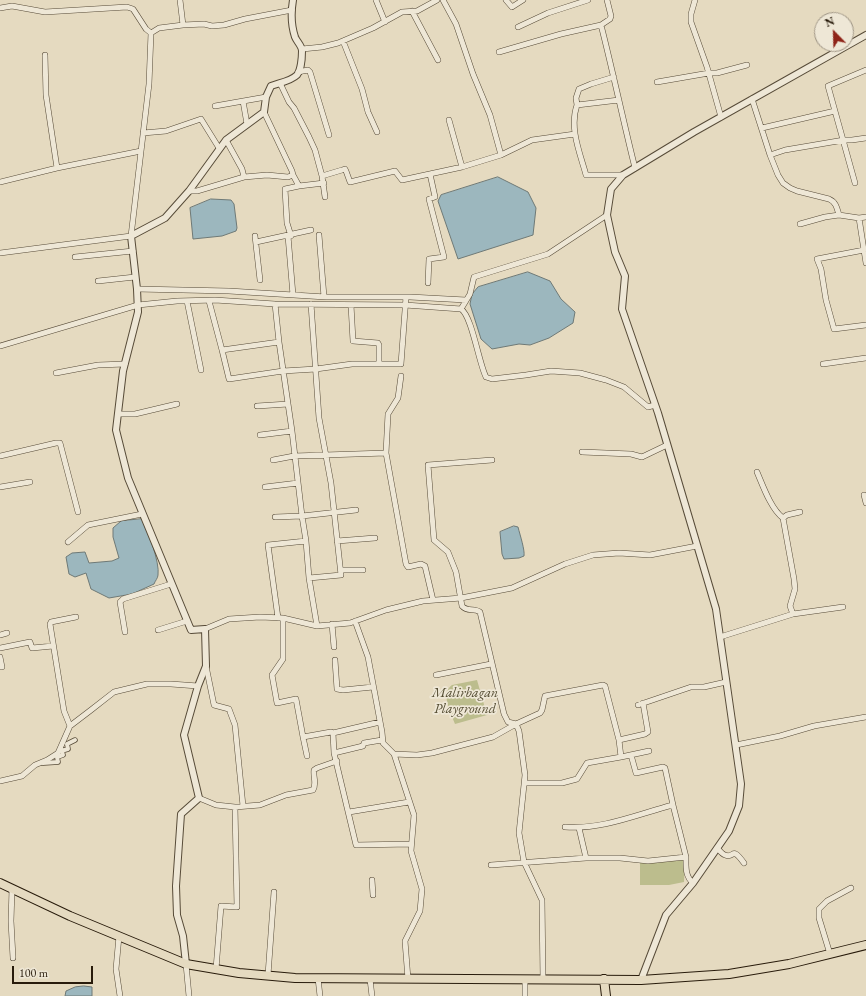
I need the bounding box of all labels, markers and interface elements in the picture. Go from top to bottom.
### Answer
north arrow [814,12,854,52]
text: N [823,14,837,30]
park label: Malirbagan Playground [432,685,498,718]
scale bar [14,958,95,984]
text: 100 m [19,965,48,981]

